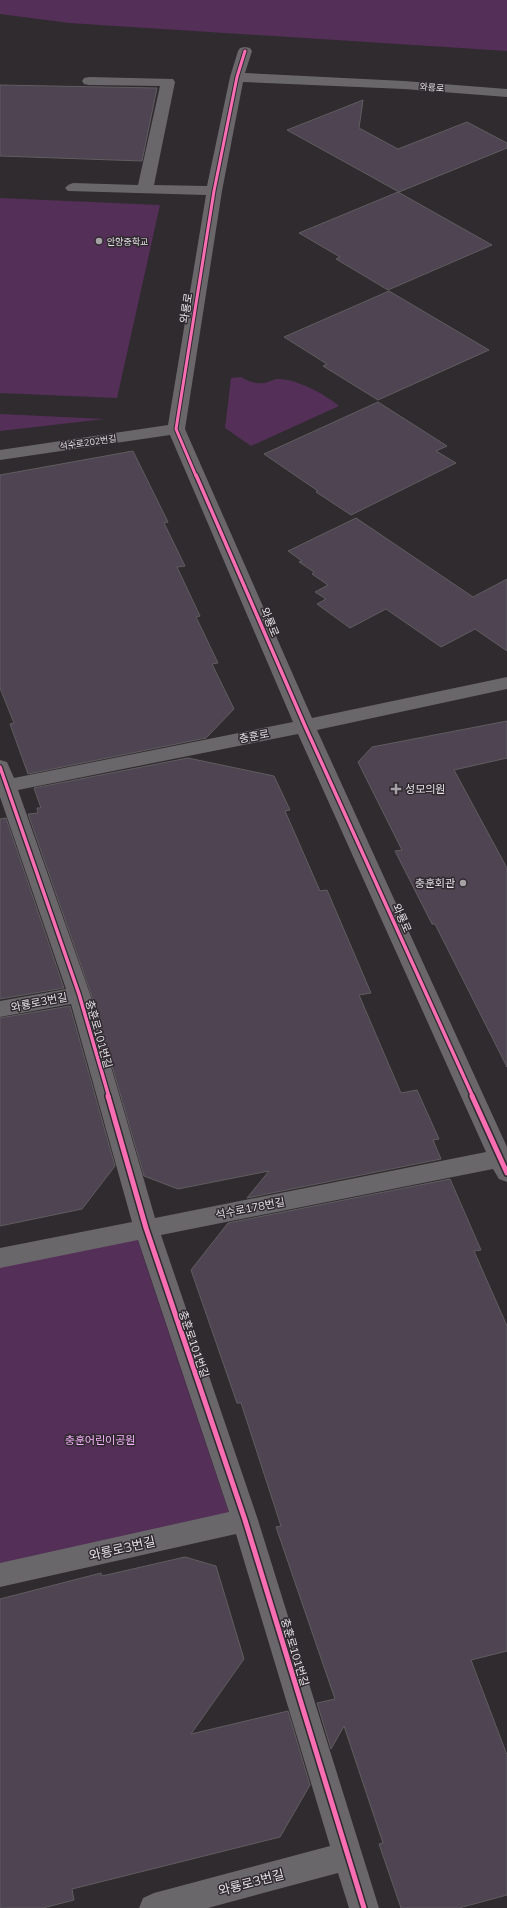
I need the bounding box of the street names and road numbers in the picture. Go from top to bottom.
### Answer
street label: 와룡로 [419,80,445,94]
street label: 와룡로 [177,292,195,324]
street label: 석수로202번길 [59,433,117,451]
street label: 와룡로 [258,605,282,639]
street label: 충훈로 [238,726,270,746]
street label: 와룡로 [389,901,415,935]
street label: 와룡로3번길 [10,990,68,1014]
street label: 충훈로101번길 [83,998,115,1070]
street label: 석수로178번길 [214,1194,286,1222]
street label: 충훈로101번길 [176,1308,212,1380]
street label: 와룡로3번길 [87,1533,157,1563]
street label: 충훈로101번길 [278,1616,312,1688]
street label: 와룡로3번길 [216,1866,286,1898]

